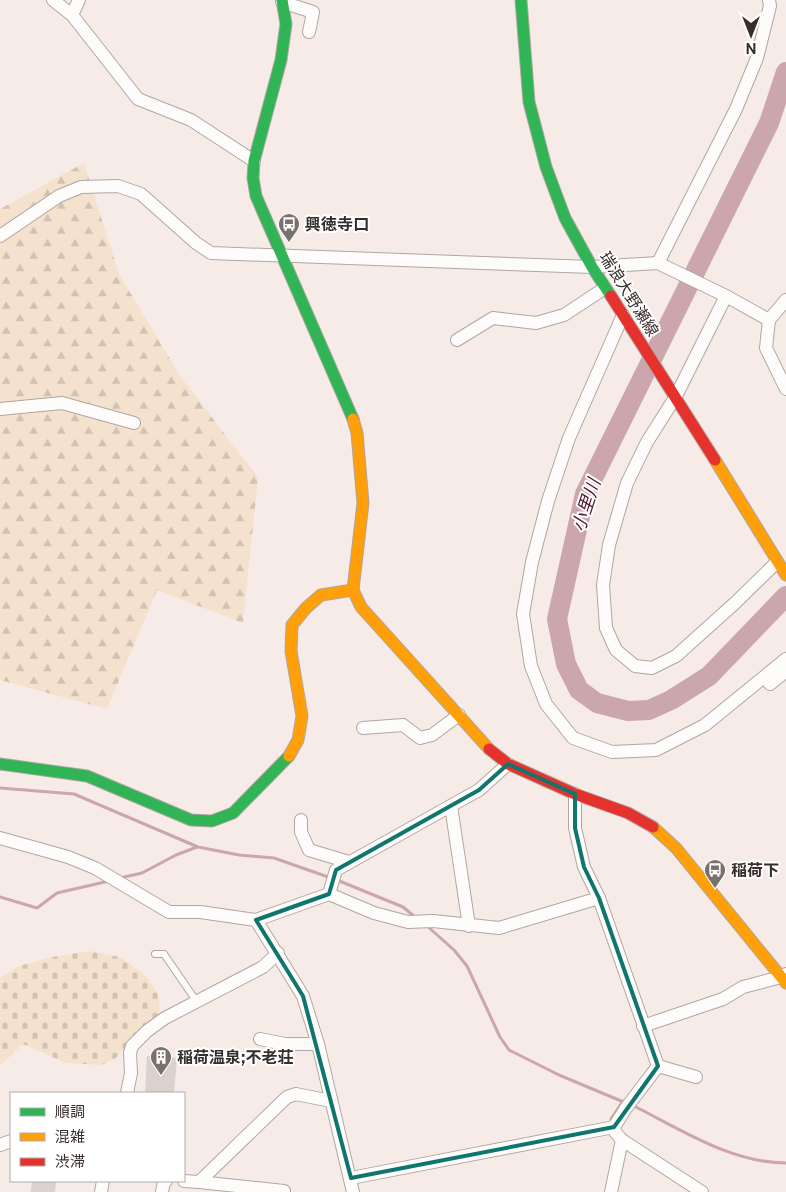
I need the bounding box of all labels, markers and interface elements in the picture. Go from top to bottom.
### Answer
north arrow [726,10,776,60]
text: N [746,40,756,56]
bus stop icon: 興徳寺口 [277,212,301,243]
place label: 興徳寺口 [305,215,369,234]
street label: 瑞浪大野瀬線 [596,248,662,340]
water label: 小里川 [568,474,605,534]
bus stop icon: 稲荷下 [703,858,727,889]
place label: 稲荷下 [731,861,779,880]
building icon: 稲荷温泉;不老荘 [149,1045,173,1076]
place label: 稲荷温泉;不老荘 [177,1048,293,1067]
legend [10,1092,185,1182]
text: 順調 [55,1103,85,1120]
text: 混雑 [55,1128,85,1145]
text: 渋滞 [55,1153,85,1170]

